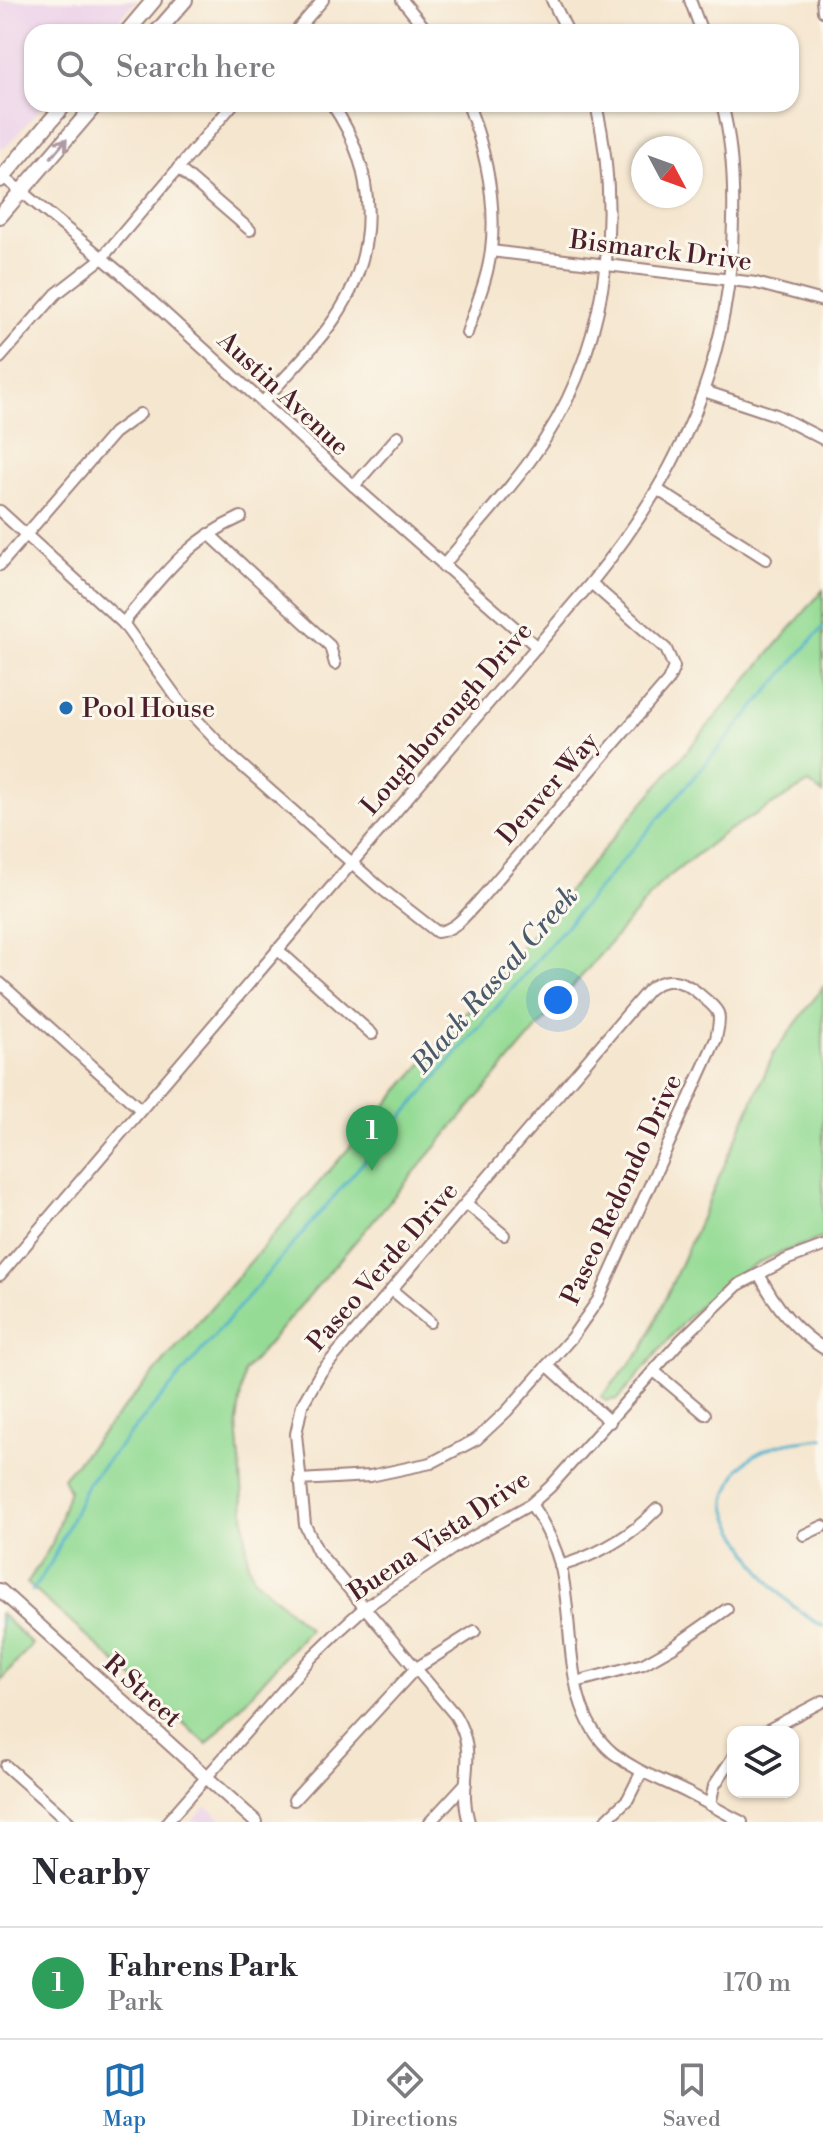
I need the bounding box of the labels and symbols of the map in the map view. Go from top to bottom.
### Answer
north arrow [631,136,703,208]
one-way arrow [50,138,68,158]
street label: Bismarck Drive [567,224,754,278]
street label: Austin Avenue [210,324,356,463]
street label: Loughborough Drive [354,615,539,822]
place label: Pool House [82,693,215,725]
marker: Pool House [57,699,75,717]
street label: Denver Way [490,726,605,851]
water label: Black Rascal Creek [403,879,586,1082]
your location [538,980,578,1020]
street label: Paseo Redondo Drive [554,1069,689,1310]
pin: 1 [346,1105,398,1171]
street label: Paseo Verde Drive [300,1175,465,1358]
street label: Buena Vista Drive [342,1463,536,1609]
street label: R Street [97,1647,188,1734]

